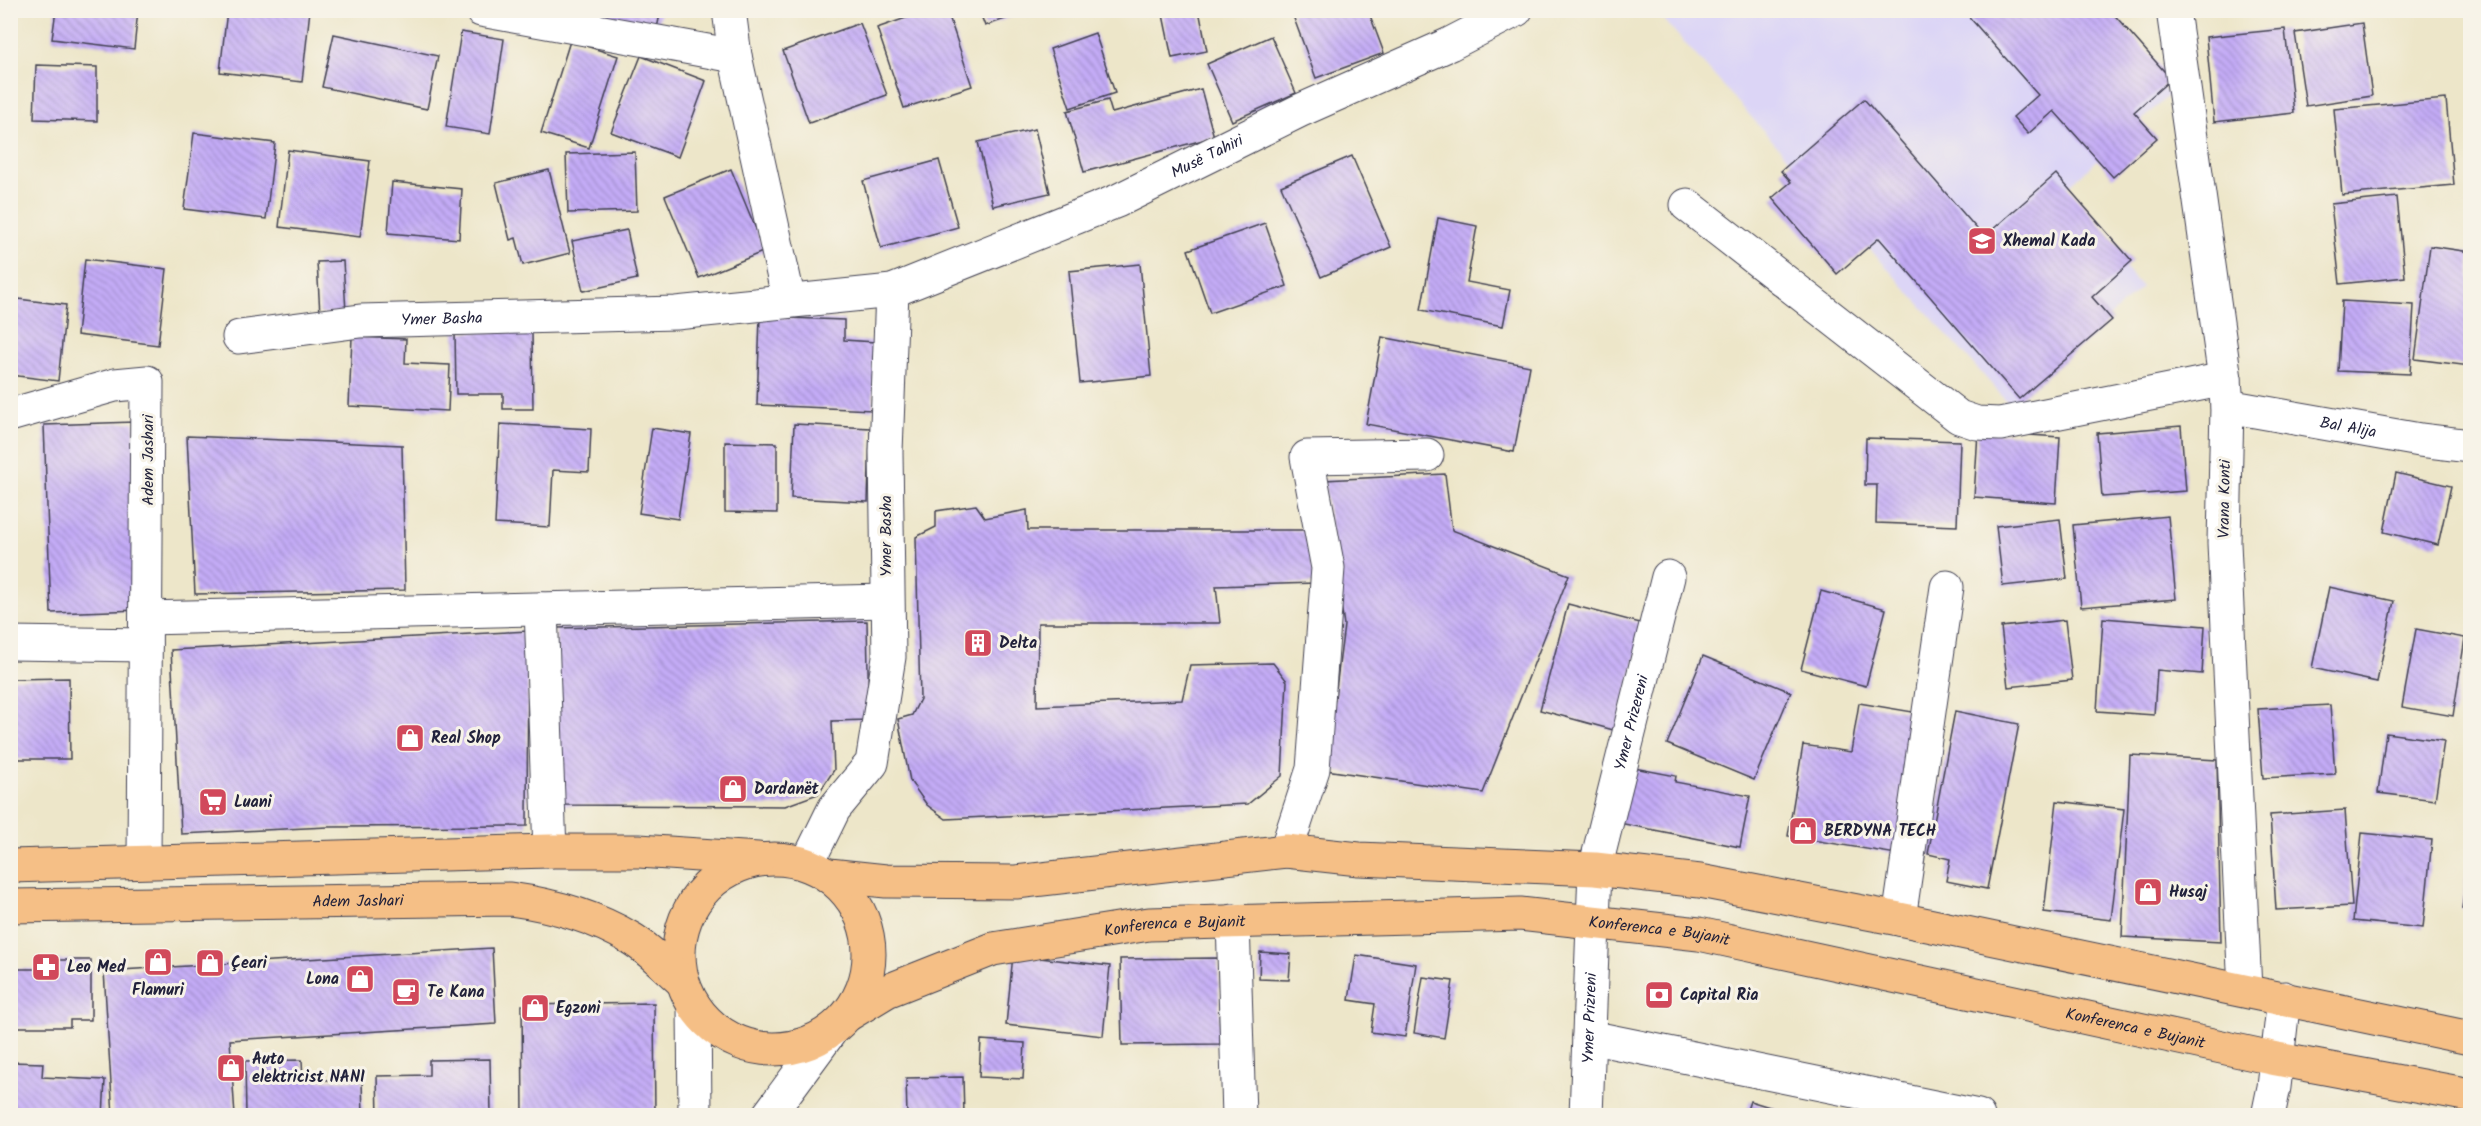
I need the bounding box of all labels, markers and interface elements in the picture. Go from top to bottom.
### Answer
street label: Musë Tahiri [1166,127,1249,185]
school or university icon: Xhemal Kada [1966,225,1998,257]
place label: Xhemal Kada [2002,229,2095,254]
street label: Ymer Basha [401,305,483,332]
street label: Bal Alija [2318,410,2378,445]
street label: Adem Jashari [136,413,161,506]
street label: Vrana Konti [2212,458,2238,539]
street label: Ymer Basha [874,495,899,577]
building icon: Delta [962,627,994,659]
place label: Delta [999,631,1037,656]
street label: Ymer Prizereni [1608,671,1656,773]
shop icon: Real Shop [394,722,426,754]
place label: Real Shop [431,726,501,751]
shop icon: Dardanët [717,773,749,805]
place label: Dardanët [754,777,820,802]
supermarket icon: Luani [197,786,229,818]
place label: Luani [234,790,273,815]
shop icon: BERDYNA TECH [1787,815,1819,847]
place label: BERDYNA TECH [1824,819,1936,844]
shop icon: Husaj [2132,876,2164,908]
place label: Husaj [2169,880,2208,905]
street label: Adem Jashari [312,888,405,914]
street label: Konferenca e Bujanit [1102,909,1247,944]
street label: Konferenca e Bujanit [1587,909,1733,953]
shop icon: Flamuri [142,946,174,978]
shop icon: Çeari [194,947,226,979]
pharmacy icon: Leo Med [30,951,62,983]
place label: Çeari [231,951,268,976]
place label: Leo Med [67,955,126,980]
shop icon: Lona [344,963,376,995]
place label: Lona [306,967,339,992]
street label: Ymer Prizreni [1575,971,1604,1064]
cafe icon: Te Kana [390,976,422,1008]
place label: Flamuri [132,978,185,1003]
bank icon: Capital Ria [1643,979,1675,1011]
place label: Te Kana [427,980,485,1005]
place label: Capital Ria [1680,983,1759,1008]
shop icon: Egzoni [519,992,551,1024]
place label: Egzoni [556,996,601,1021]
street label: Konferenca e Bujanit [2063,1001,2208,1056]
place label: Auto elektricist NANI [252,1047,365,1090]
shop icon: Auto elektricist NANI [215,1052,247,1084]

